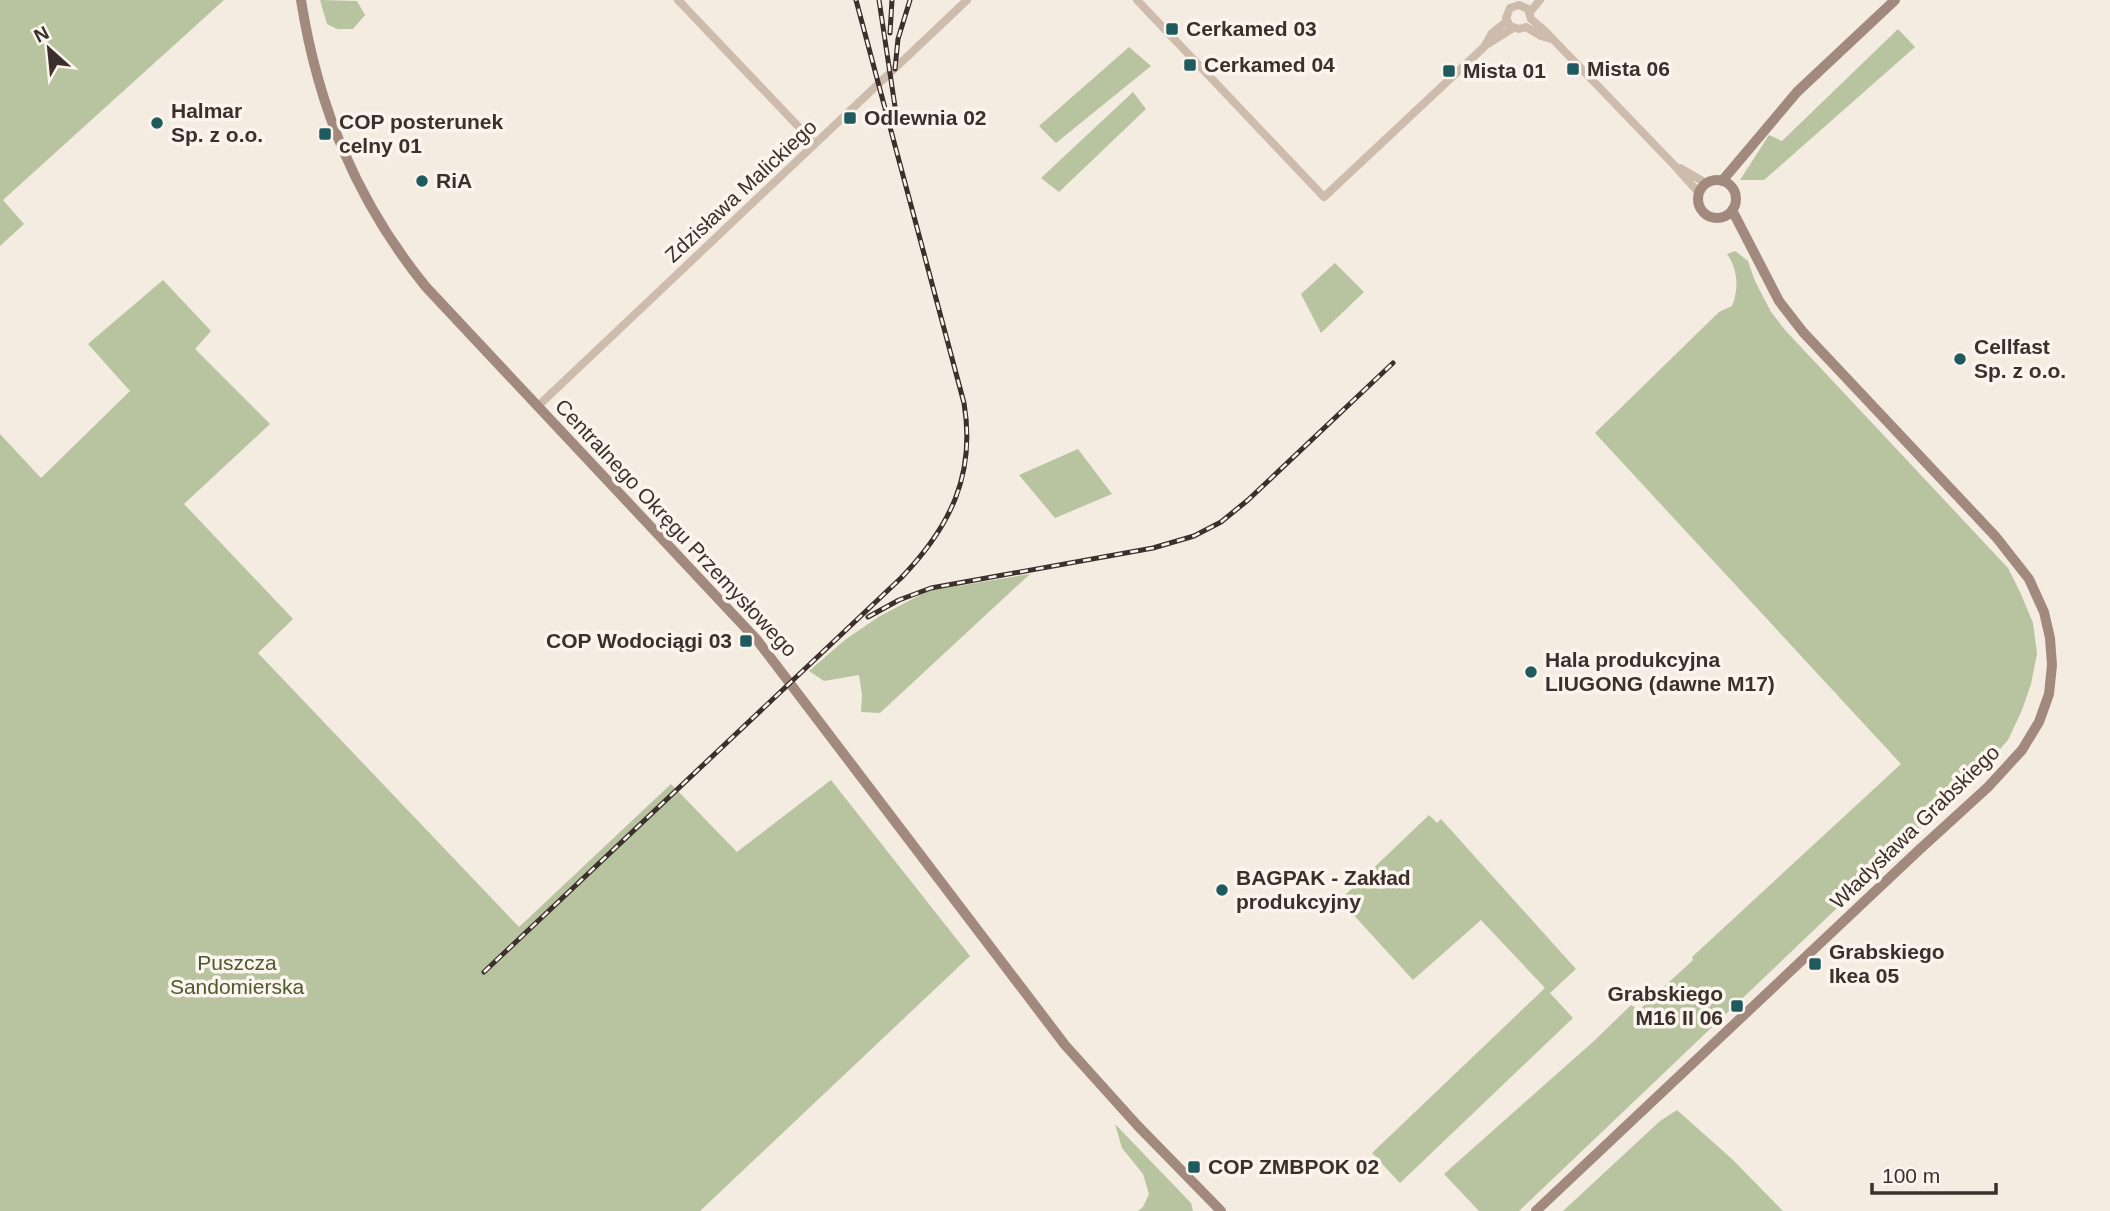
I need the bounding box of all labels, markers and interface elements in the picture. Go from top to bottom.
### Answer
north arrow [14,14,84,84]
place label: Cerkamed 03 [1186,17,1317,40]
marker: Cerkamed 03 [1164,21,1180,37]
text: N [31,22,52,47]
place label: Cerkamed 04 [1204,53,1335,76]
marker: Cerkamed 04 [1182,57,1198,73]
place label: Mista 06 [1587,57,1670,80]
place label: Mista 01 [1463,59,1546,82]
marker: Mista 06 [1565,61,1581,77]
marker: Mista 01 [1441,63,1457,79]
place label: Halmar Sp. z o.o. [171,99,263,146]
place label: Odlewnia 02 [864,106,987,129]
place label: COP posterunek celny 01 [339,110,503,157]
marker: Odlewnia 02 [842,110,858,126]
marker: Halmar Sp. z o.o. [149,115,165,131]
street label: Zdzisława Malickiego [660,115,821,267]
marker: COP posterunek celny 01 [317,126,333,142]
place label: RiA [436,169,472,192]
marker: RiA [414,173,430,189]
place label: Cellfast Sp. z o.o. [1974,335,2066,382]
marker: Cellfast Sp. z o.o. [1952,351,1968,367]
street label: Centralnego Okręgu Przemysłowego [551,394,802,661]
place label: COP Wodociągi 03 [546,629,732,652]
marker: COP Wodociągi 03 [738,633,754,649]
place label: Hala produkcyjna LIUGONG (dawne M17) [1545,648,1775,695]
marker: Hala produkcyjna LIUGONG (dawne M17) [1523,664,1539,680]
street label: Władysława Grabskiego [1826,740,2004,913]
place label: BAGPAK - Zakład produkcyjny [1236,866,1411,913]
marker: BAGPAK - Zakład produkcyjny [1214,882,1230,898]
place label: Grabskiego Ikea 05 [1829,940,1945,987]
park label: Puszcza Sandomierska [170,951,304,998]
marker: Grabskiego Ikea 05 [1807,956,1823,972]
place label: Grabskiego M16 II 06 [1607,982,1723,1029]
marker: Grabskiego M16 II 06 [1729,998,1745,1014]
scale bar [1872,1152,1996,1196]
place label: COP ZMBPOK 02 [1208,1155,1379,1178]
marker: COP ZMBPOK 02 [1186,1159,1202,1175]
text: 100 m [1882,1164,1940,1187]

